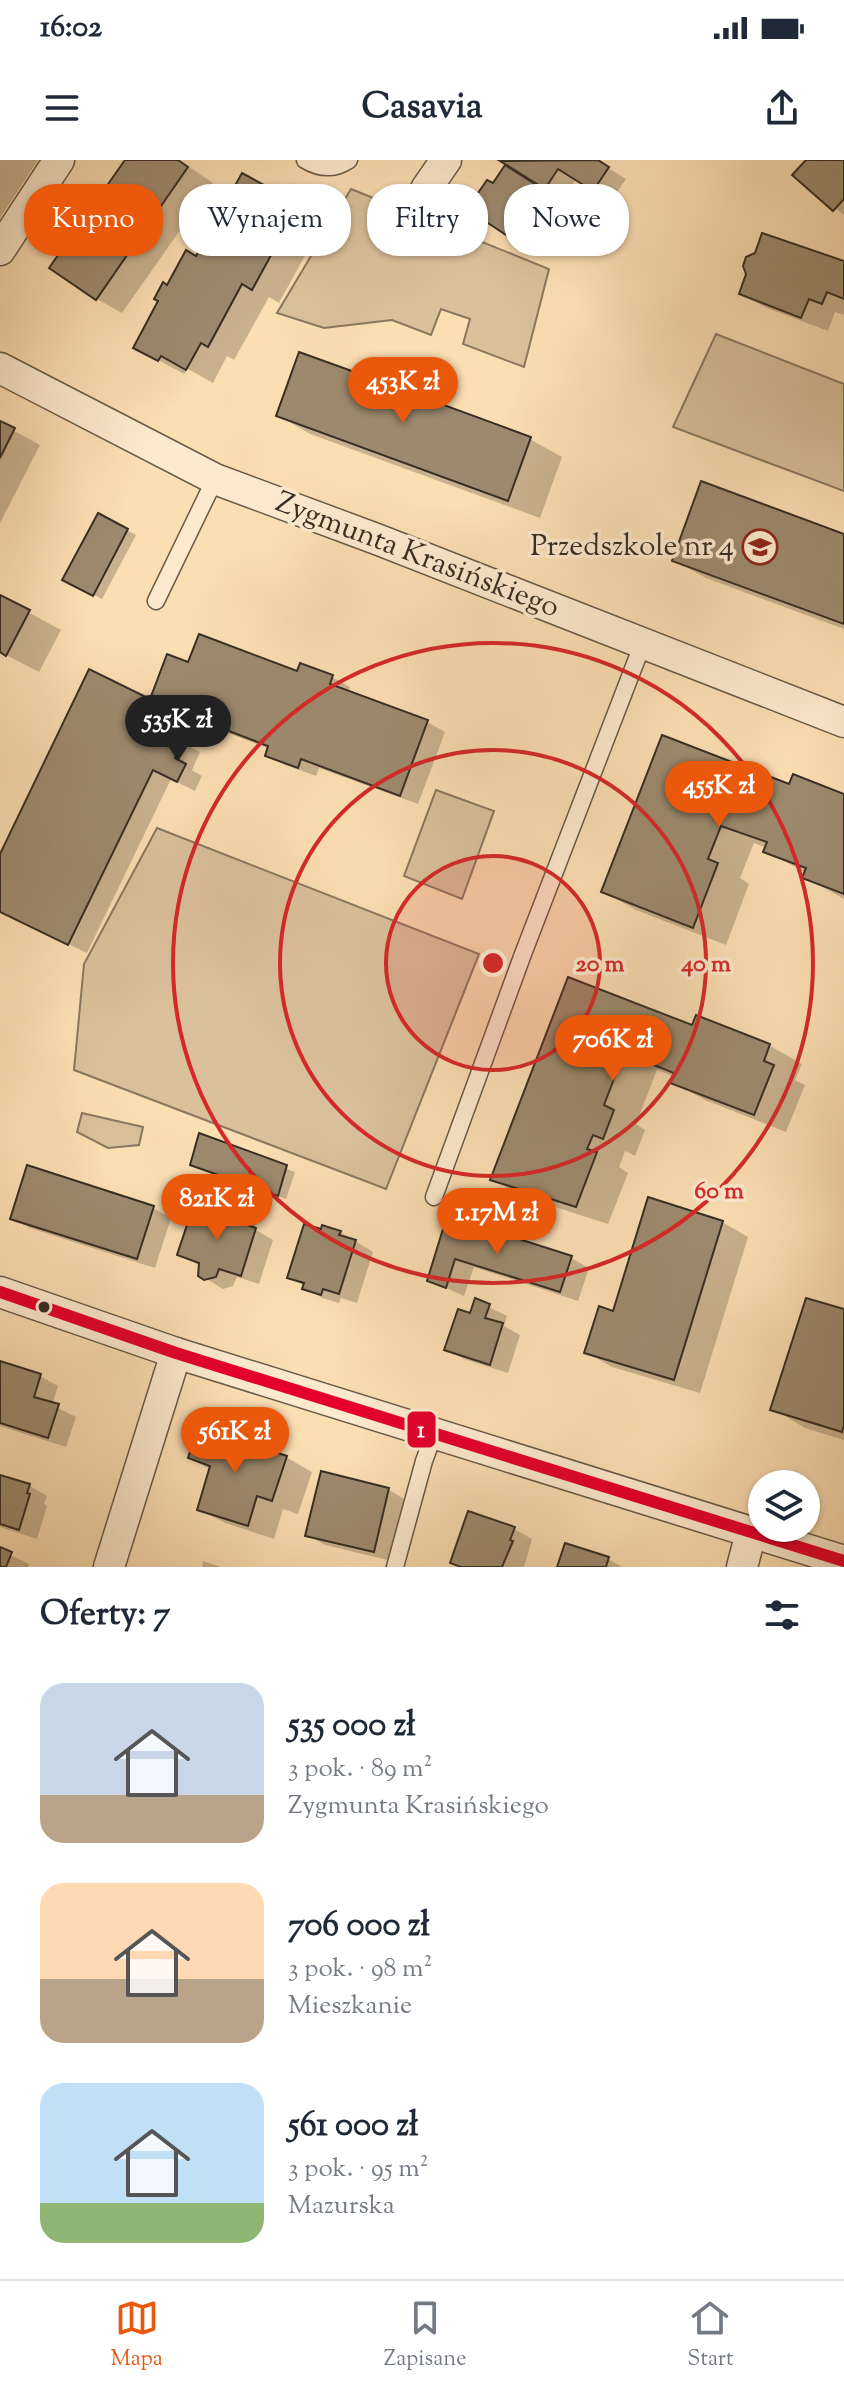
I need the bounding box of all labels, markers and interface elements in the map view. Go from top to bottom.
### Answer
text: 16:02 [40,7,102,50]
text: Casavia [362,82,483,134]
icon: menu [40,86,84,130]
icon: share [760,86,804,130]
chip: Kupno [24,184,163,256]
chip: Wynajem [179,184,351,256]
chip: Filtry [367,184,488,256]
chip: Nowe [504,184,629,256]
pin: 453K zł [329,357,477,425]
text: 453K zł [366,364,440,401]
street label: Zygmunta Krasińskiego [269,482,565,630]
place label: Przedszkole nr 4 [530,526,734,569]
school or university icon: Przedszkole nr 4 [741,528,779,566]
pin: 535K zł [104,695,252,763]
text: 535K zł [143,702,213,739]
pin: 455K zł [645,761,793,829]
text: 455K zł [683,768,755,805]
text: 20 m [576,948,625,982]
text: 40 m [680,948,731,982]
centre of rings [479,949,507,977]
pin: 706K zł [539,1015,687,1083]
text: 706K zł [573,1022,653,1059]
pin: 821K zł [143,1174,291,1242]
text: 60 m [694,1175,744,1209]
text: 821K zł [179,1181,255,1218]
pin: 1.17M zł [414,1188,580,1256]
text: 1.17M zł [455,1195,539,1232]
unlabelled marker [36,1299,52,1315]
pin: 561K zł [161,1407,309,1475]
line badge: 1 [406,1410,437,1449]
text: 561K zł [199,1414,271,1451]
text: 1 [417,1416,425,1448]
map controls [748,1470,820,1542]
button: layers [748,1470,820,1542]
text: Oferty: 7 [40,1591,170,1640]
icon: filters [760,1593,804,1637]
text: 535 000 zł [288,1702,416,1751]
icon: home [104,1715,200,1811]
text: 3 pok. · 89 m² [288,1751,432,1788]
text: Zygmunta Krasińskiego [288,1788,549,1825]
text: 706 000 zł [288,1902,430,1951]
icon: home [104,1915,200,2011]
text: 3 pok. · 98 m² [288,1951,432,1988]
text: Mieszkanie [288,1988,412,2025]
text: 561 000 zł [288,2102,419,2151]
icon: home [104,2115,200,2211]
text: 3 pok. · 95 m² [288,2151,429,2188]
text: Mazurska [288,2188,395,2225]
tab: Mapa [110,2296,163,2376]
tab: Zapisane [384,2296,466,2376]
tab: Start [687,2296,734,2376]

